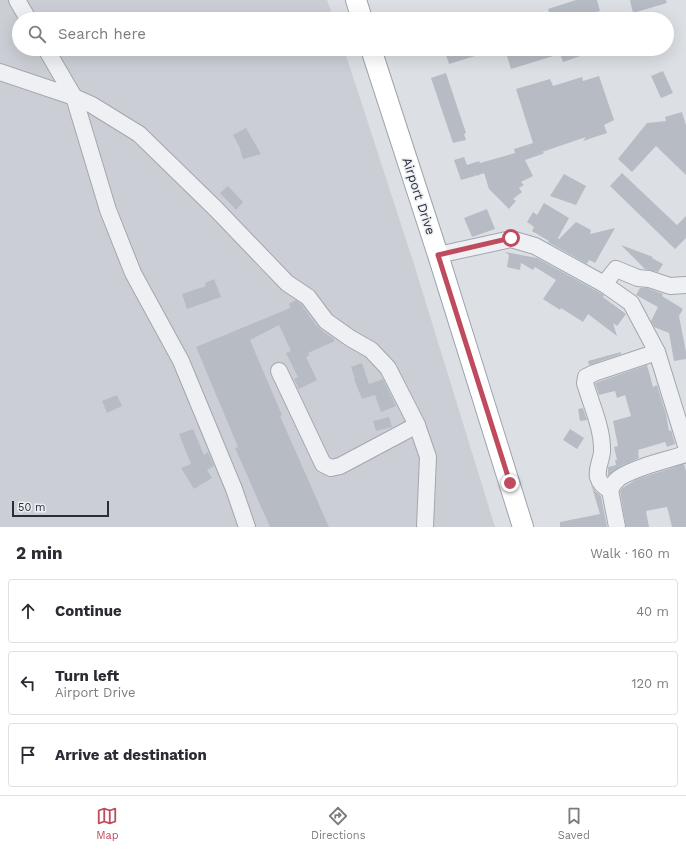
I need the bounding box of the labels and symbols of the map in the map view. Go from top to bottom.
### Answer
street label: Airport Drive [399,155,439,237]
route start [502,229,520,247]
route end [501,474,519,492]
scale bar [12,499,109,518]

